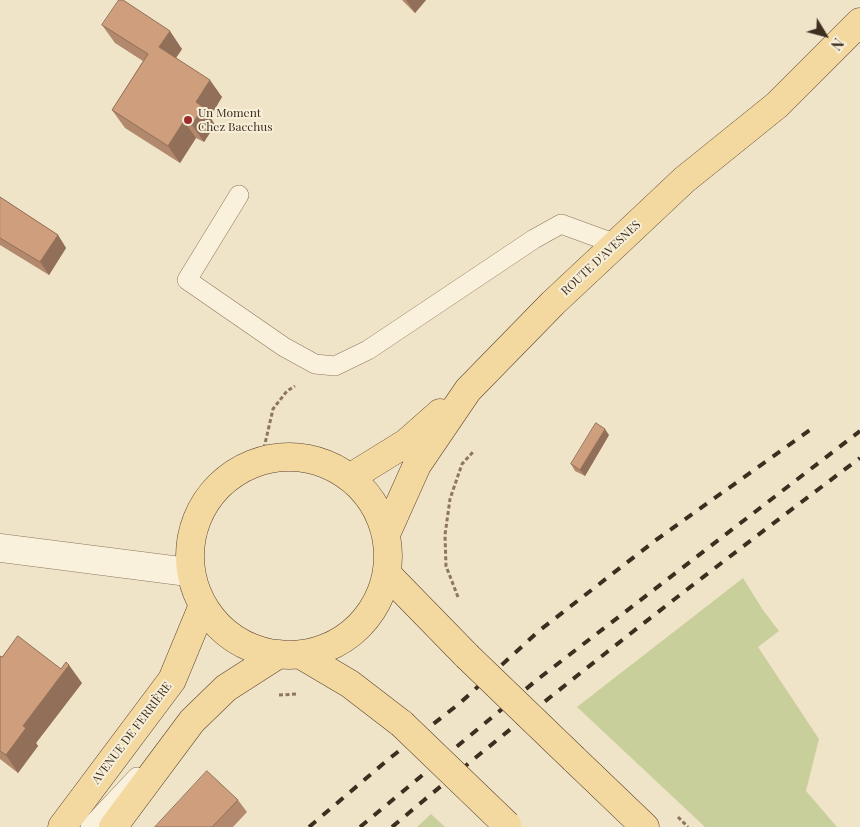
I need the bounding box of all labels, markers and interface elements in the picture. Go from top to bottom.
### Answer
north arrow [800,10,850,60]
text: N [827,35,848,54]
place label: Un Moment Chez Bacchus [198,106,273,134]
marker: Un Moment Chez Bacchus [182,114,194,126]
street label: ROUTE D'AVESNES [558,217,644,299]
street label: AVENUE DE FERRIÈRE [89,679,175,787]

